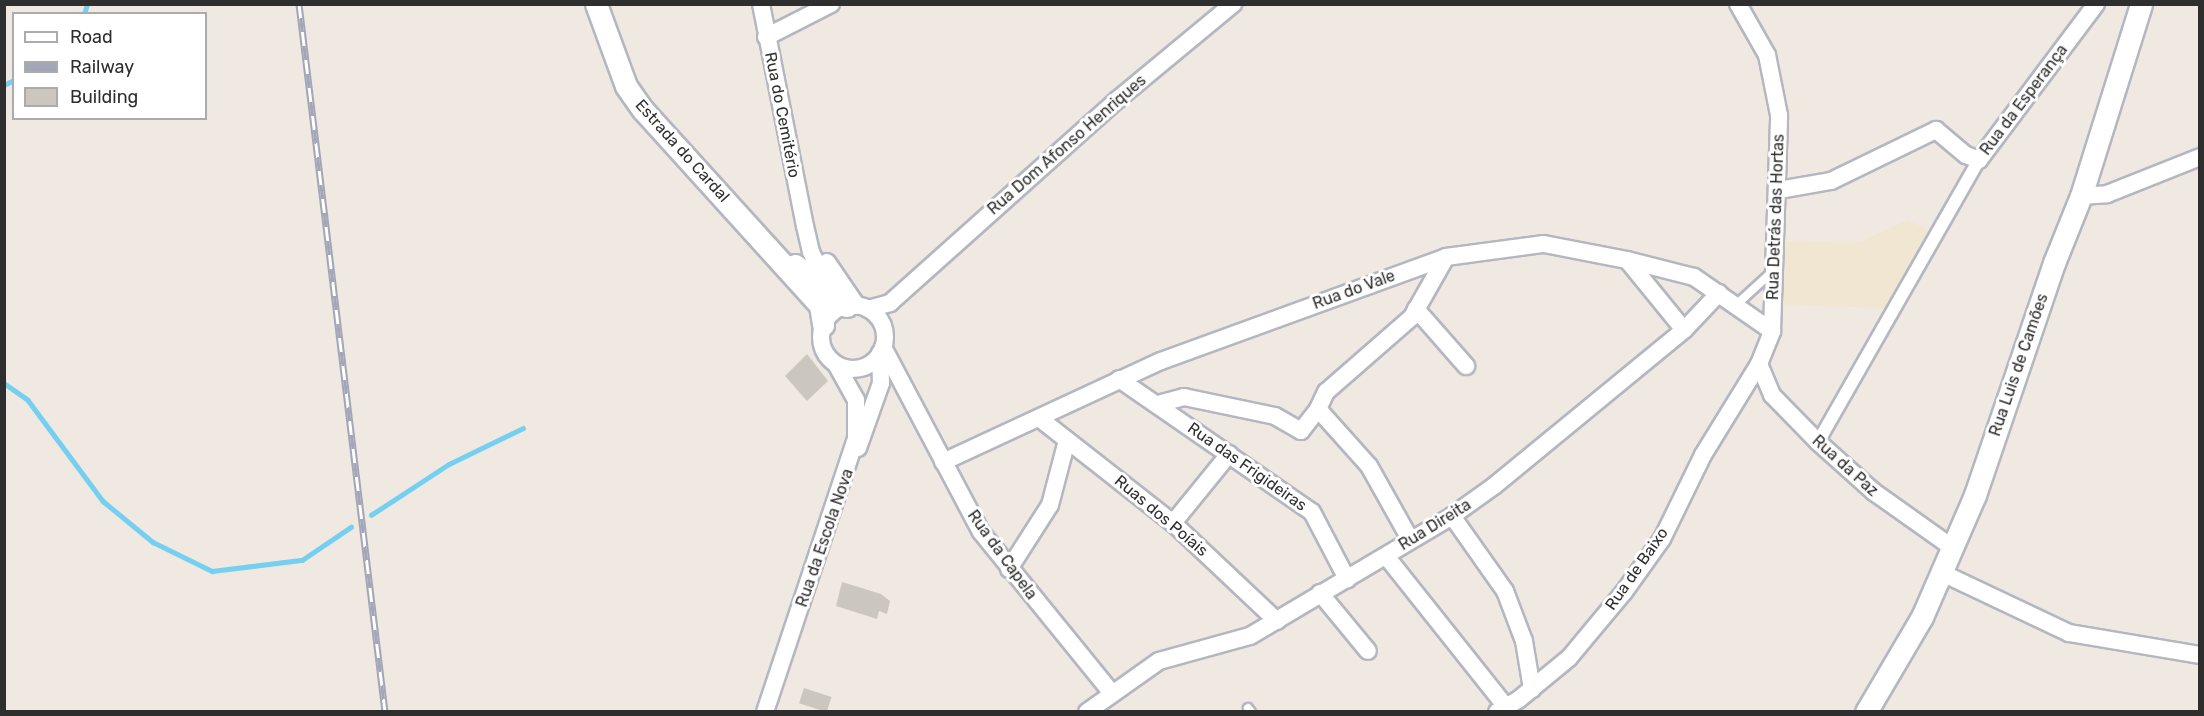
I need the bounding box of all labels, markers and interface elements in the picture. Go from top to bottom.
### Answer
legend [12,12,207,120]
text: Road [70,26,113,48]
street label: Rua da Esperança [1976,41,2072,159]
street label: Rua do Cemitério [760,51,804,179]
text: Railway [70,56,134,78]
street label: Rua Dom Afonso Henriques [984,71,1150,219]
text: Building [70,86,138,108]
street label: Estrada do Cardal [631,96,733,206]
street label: Rua Detrás das Hortas [1764,134,1788,300]
street label: Rua do Vale [1310,266,1398,314]
street label: Rua Luis de Camões [1986,291,2052,439]
street label: Rua das Frigideiras [1184,419,1310,515]
street label: Rua da Paz [1808,431,1882,501]
street label: Rua da Escola Nova [792,466,858,610]
street label: Ruas dos Poíais [1110,471,1212,561]
street label: Rua Direita [1395,495,1475,555]
street label: Rua da Capela [963,507,1041,603]
street label: Rua de Baixo [1602,524,1672,614]

